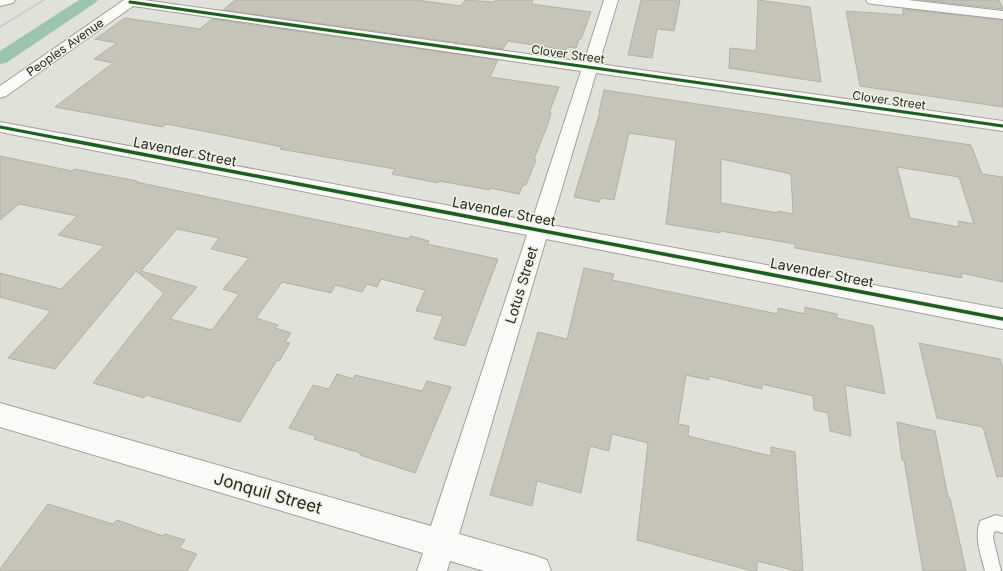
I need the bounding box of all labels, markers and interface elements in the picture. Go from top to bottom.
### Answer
street label: Peoples Avenue [23,15,107,79]
street label: Clover Street [530,41,606,67]
street label: Clover Street [851,87,927,113]
street label: Lavender Street [132,133,239,169]
street label: Lavender Street [451,193,558,229]
street label: Lotus Street [501,244,541,326]
street label: Lavender Street [769,254,876,290]
street label: Jonquil Street [212,468,325,518]

